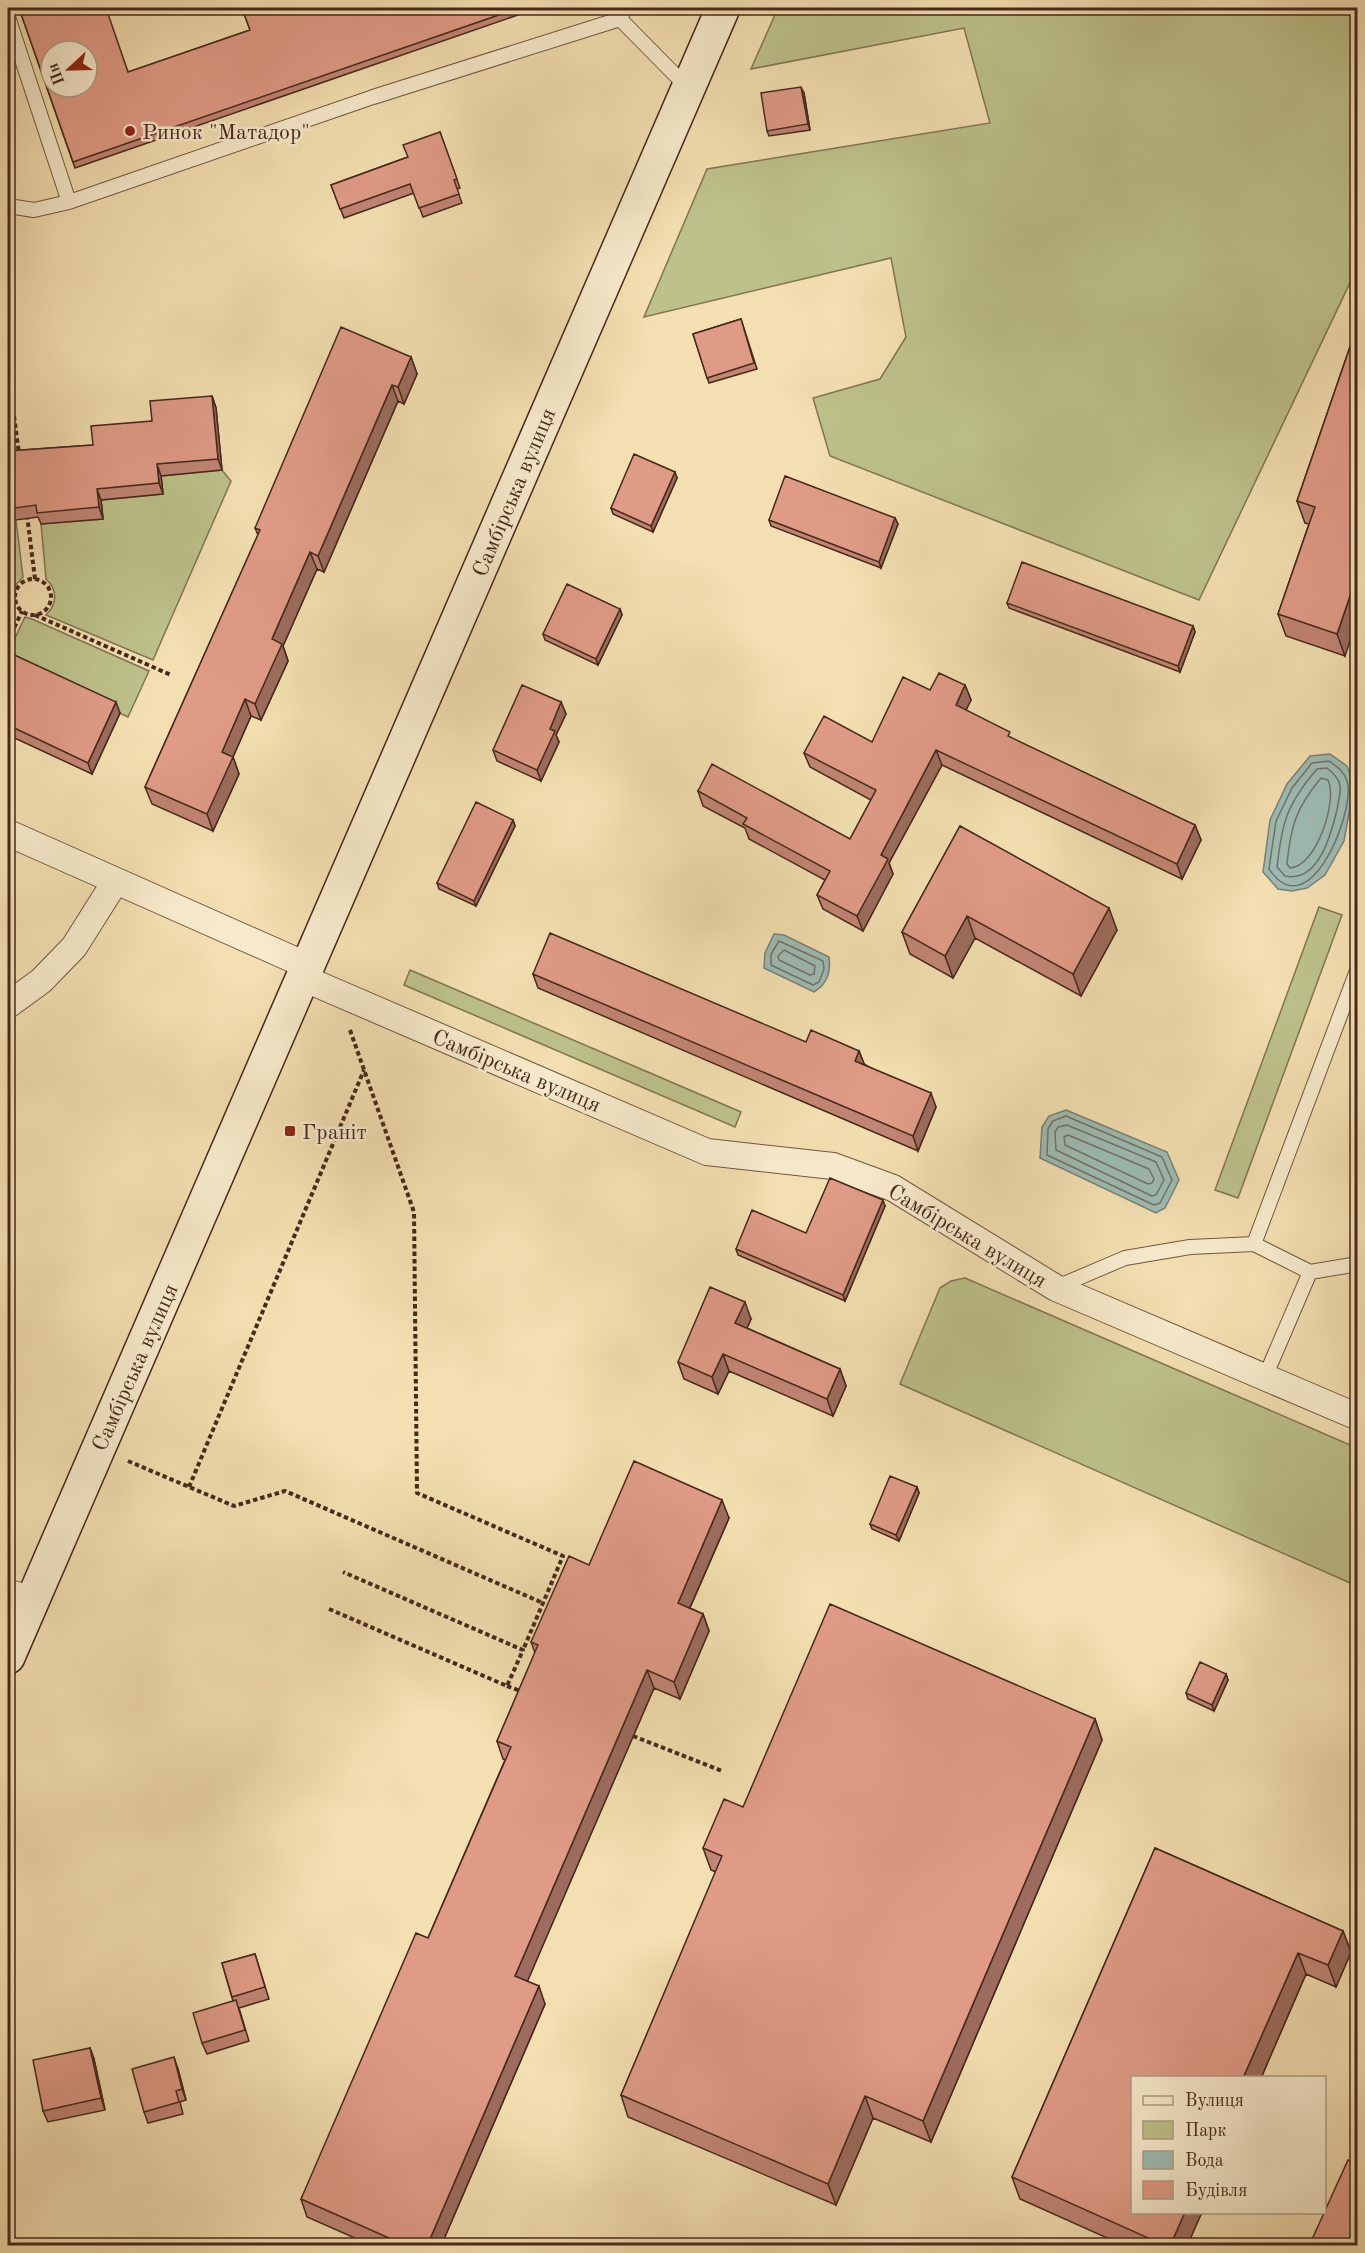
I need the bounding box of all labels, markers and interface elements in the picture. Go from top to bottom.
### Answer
north arrow [39,39,99,99]
text: Пн [45,61,68,87]
place label: Ринок "Матадор" [142,122,310,144]
marker: Ринок "Матадор" [123,124,137,138]
street label: Самбірська вулиця [469,405,560,580]
street label: Самбірська вулиця [429,1026,604,1117]
place label: Граніт [302,1122,367,1144]
marker: Граніт [283,1124,297,1138]
street label: Самбірська вулиця [884,1181,1050,1293]
street label: Самбірська вулиця [89,1281,183,1455]
legend [1131,2076,1326,2214]
text: Вулиця [1185,2092,1244,2110]
text: Парк [1185,2122,1226,2140]
text: Вода [1185,2152,1224,2170]
text: Будівля [1185,2182,1247,2200]

